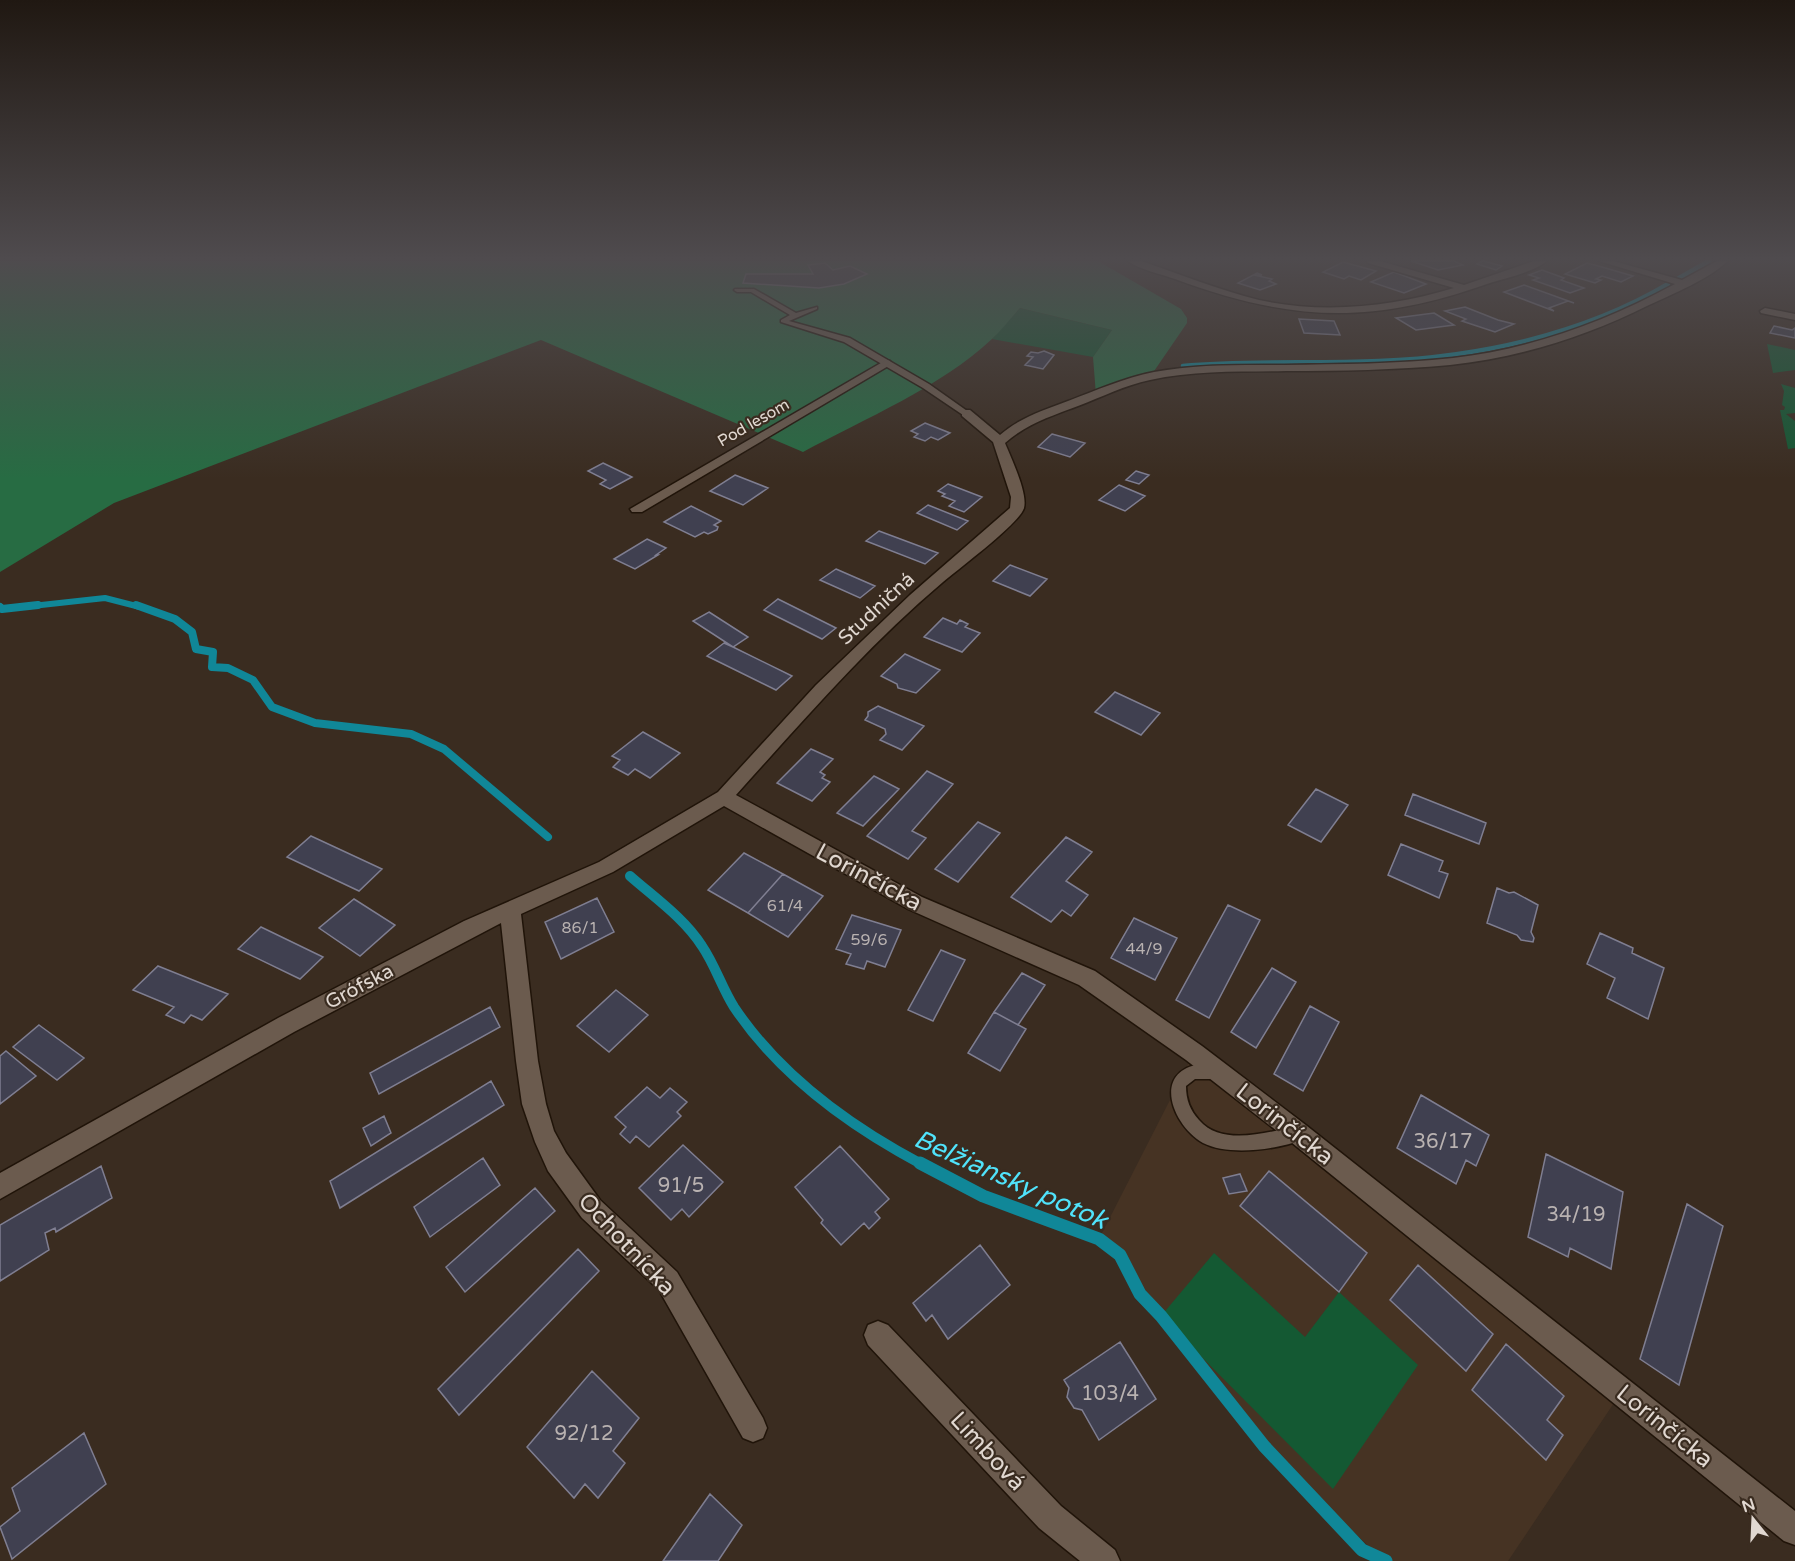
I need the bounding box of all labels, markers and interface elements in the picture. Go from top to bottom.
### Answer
street label: Pod lesom [714,394,793,451]
street label: Studničná [834,567,920,650]
street label: Lorinčícka [811,837,927,917]
house number: 61/4 [767,896,803,916]
house number: 86/1 [561,918,599,938]
house number: 59/6 [850,930,888,950]
house number: 44/9 [1125,939,1163,959]
street label: Grófska [321,959,398,1015]
street label: Lorinčícka [1230,1077,1339,1172]
water label: Belžiansky potok [909,1123,1114,1237]
house number: 36/17 [1413,1130,1473,1154]
house number: 91/5 [658,1174,704,1198]
street label: Ochotnícka [572,1187,682,1302]
house number: 34/19 [1546,1203,1606,1227]
street label: Lorinčícka [1610,1379,1719,1474]
house number: 103/4 [1081,1382,1139,1406]
street label: Limbová [944,1406,1031,1497]
house number: 92/12 [554,1422,614,1446]
north arrow [1723,1489,1783,1549]
text: N [1739,1494,1758,1517]

